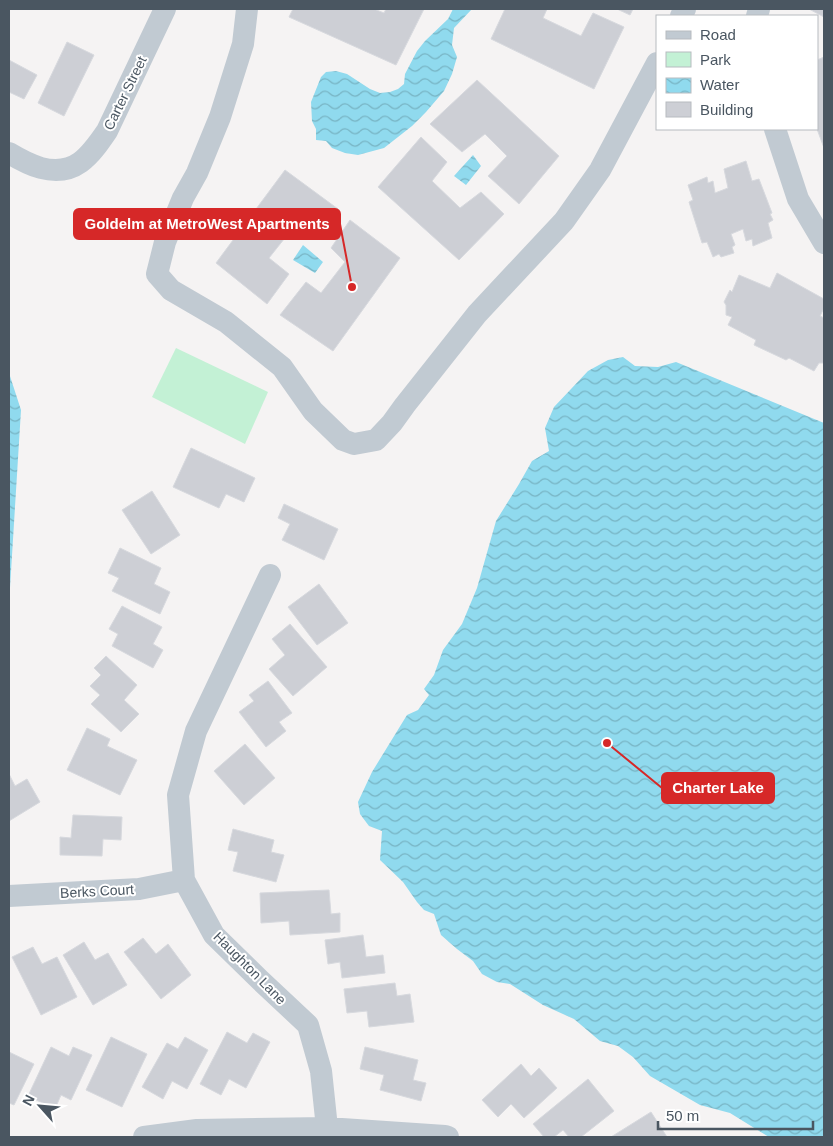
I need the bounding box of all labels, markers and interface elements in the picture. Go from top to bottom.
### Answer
legend [656,15,818,130]
text: Road [700,26,736,43]
text: Park [700,51,731,68]
street label: Carter Street [100,53,150,133]
text: Water [700,76,739,93]
text: Building [700,101,753,118]
callout: Goldelm at MetroWest Apartments [74,209,340,239]
text: Goldelm at MetroWest Apartments [84,215,330,232]
callout: Charter Lake [662,773,774,803]
text: Charter Lake [672,779,764,796]
street label: Berks Court [60,881,134,901]
street label: Haughton Lane [210,928,290,1008]
north arrow [15,1081,65,1131]
text: N [19,1092,38,1108]
scale bar [658,1098,813,1130]
text: 50 m [666,1107,699,1124]

